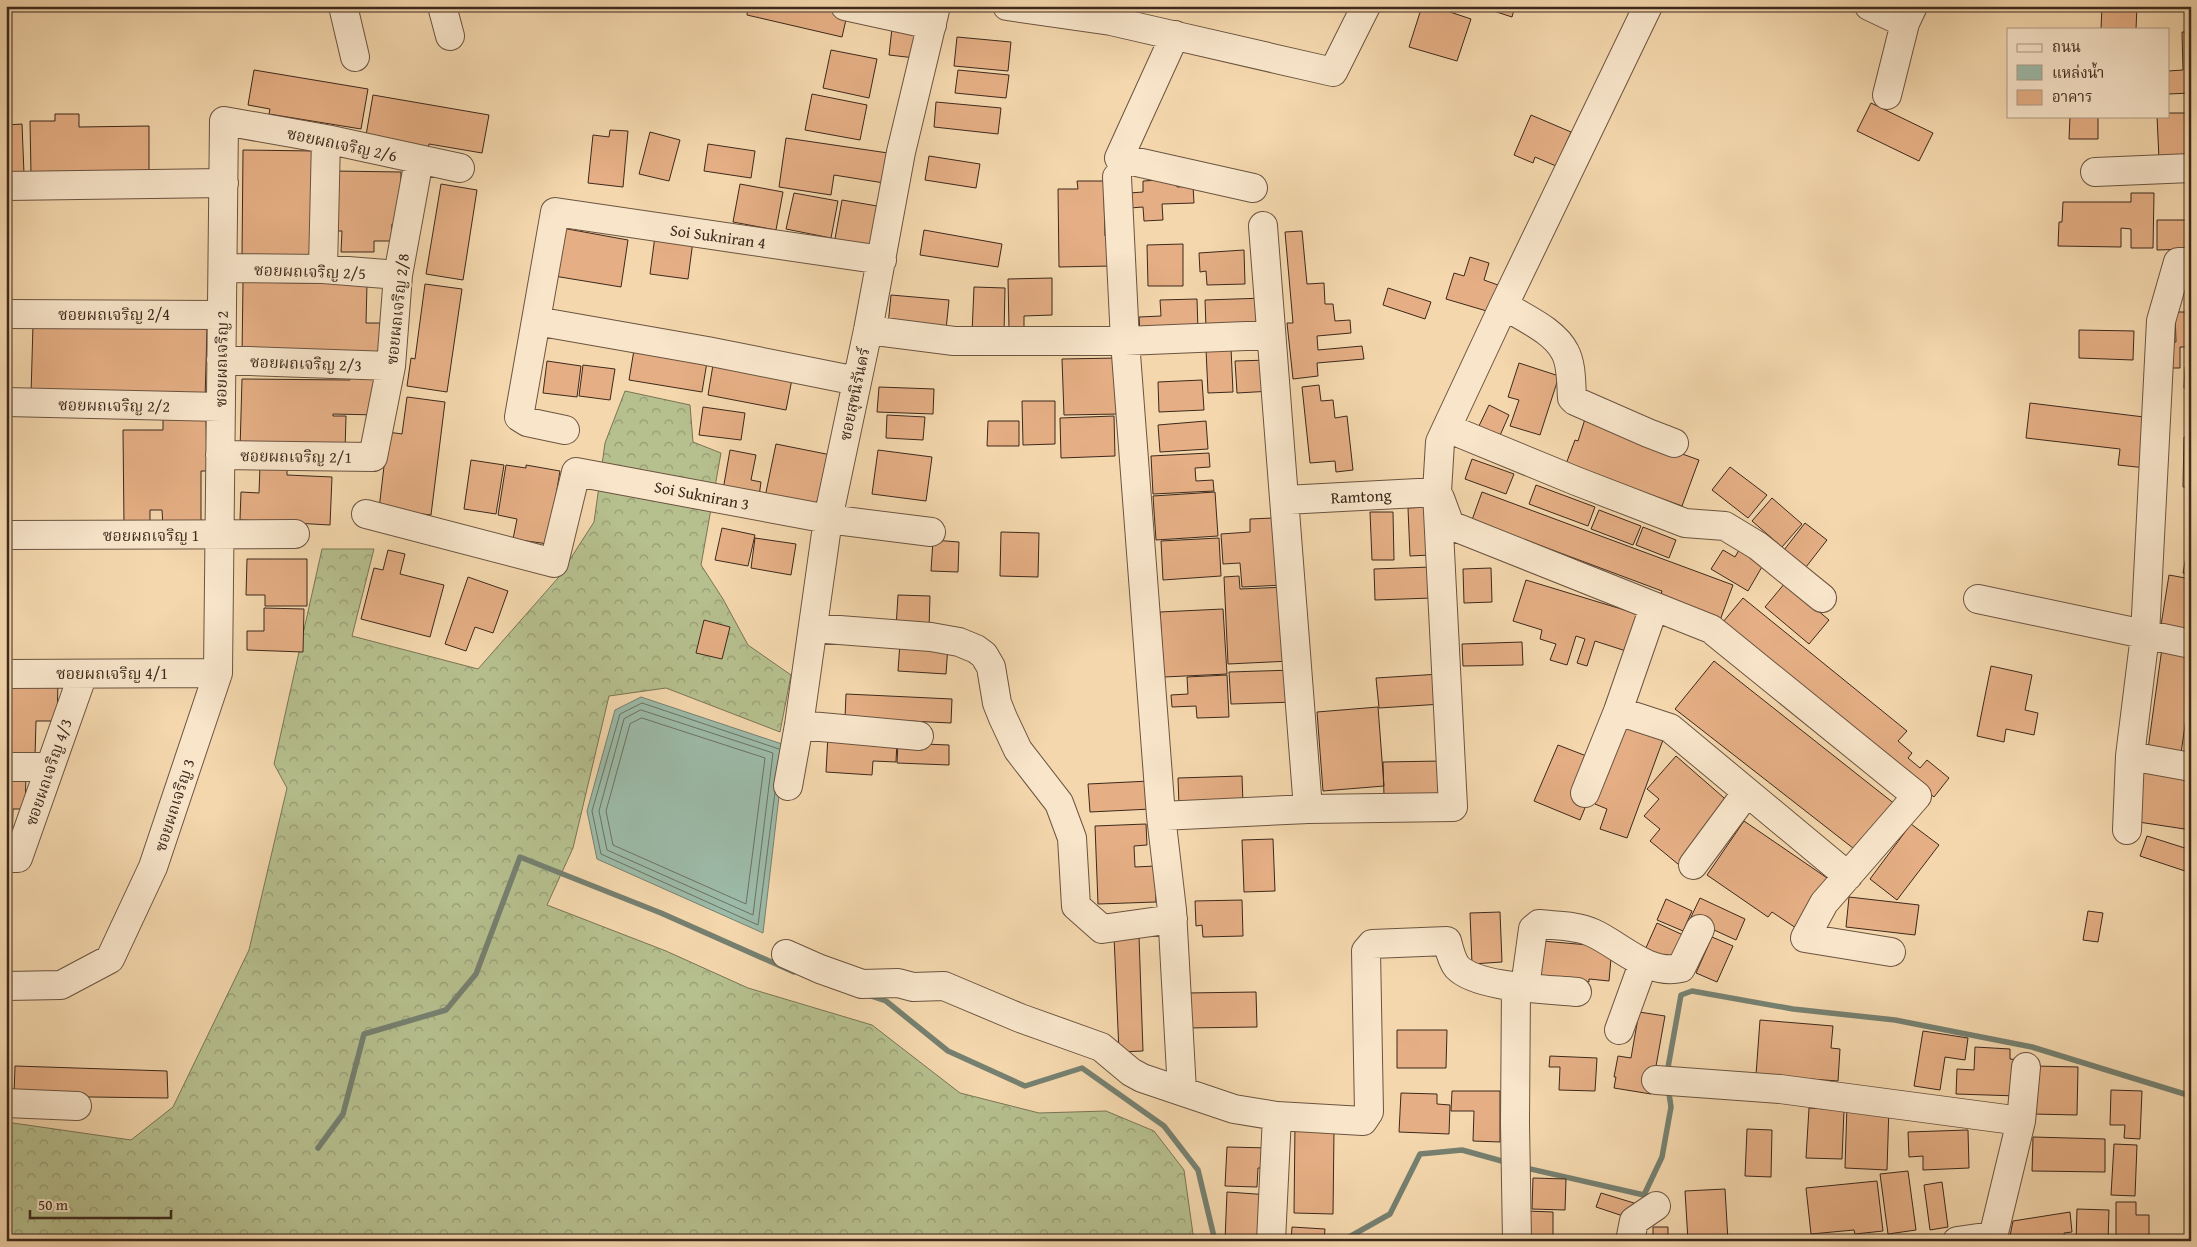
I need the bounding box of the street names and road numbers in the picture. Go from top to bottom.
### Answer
street label: ซอยผถเจริญ 2/6 [285,121,400,167]
street label: Soi Sukniran 4 [669,217,768,255]
street label: ซอยผถเจริญ 2/8 [379,252,415,366]
street label: ซอยผถเจริญ 2/5 [254,257,366,285]
street label: ซอยผถเจริญ 2/4 [58,302,170,326]
street label: ซอยผถเจริญ 2 [208,310,234,408]
street label: ซอยสุขนิรันดร์ [832,344,876,443]
street label: ซอยผถเจริญ 2/3 [250,349,362,377]
street label: ซอยผถเจริญ 2/2 [58,392,170,418]
street label: ซอยผถเจริญ 2/1 [240,443,352,469]
street label: Soi Sukniran 3 [652,474,752,516]
street label: Ramtong [1330,482,1392,510]
street label: ซอยผถเจริญ 1 [103,523,199,547]
street label: ซอยผถเจริญ 4/1 [56,661,168,685]
street label: ซอยผถเจริญ 4/3 [18,715,78,829]
street label: ซอยผถเจริญ 3 [148,755,200,855]

